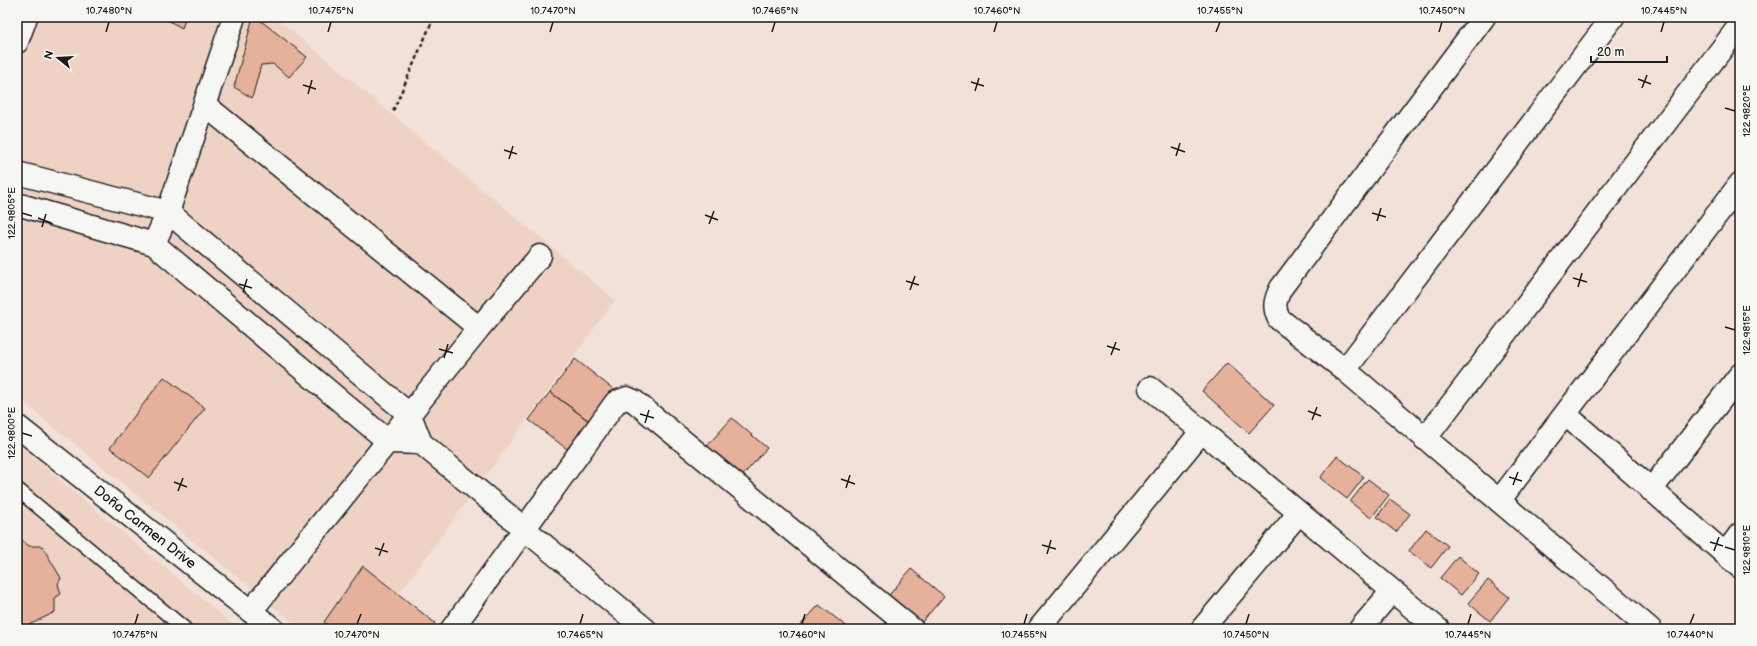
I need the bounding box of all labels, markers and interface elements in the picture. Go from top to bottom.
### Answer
text: 10.7480°N [86,5,132,17]
text: 10.7475°N [308,5,354,17]
text: 10.7470°N [530,5,576,17]
text: 10.7465°N [752,5,798,17]
text: 10.7460°N [974,5,1020,17]
text: 10.7455°N [1197,5,1243,17]
text: 10.7450°N [1419,5,1465,17]
text: 10.7445°N [1641,5,1687,17]
north arrow [38,38,78,78]
scale bar [1591,38,1667,64]
text: 20 m [1597,45,1624,60]
text: N [42,49,56,61]
text: 122.9820°E [1741,84,1753,137]
text: 122.9805°E [6,187,18,239]
text: 122.9815°E [1741,305,1753,355]
text: 122.9800°E [6,407,18,459]
street label: Doña Carmen Drive [91,482,199,572]
text: 122.9810°E [1741,525,1753,575]
text: 10.7475°N [112,629,158,641]
text: 10.7470°N [334,629,380,641]
text: 10.7465°N [557,629,603,641]
text: 10.7460°N [779,629,825,641]
text: 10.7455°N [1001,629,1047,641]
text: 10.7450°N [1223,629,1269,641]
text: 10.7445°N [1445,629,1491,641]
text: 10.7440°N [1667,629,1713,641]

